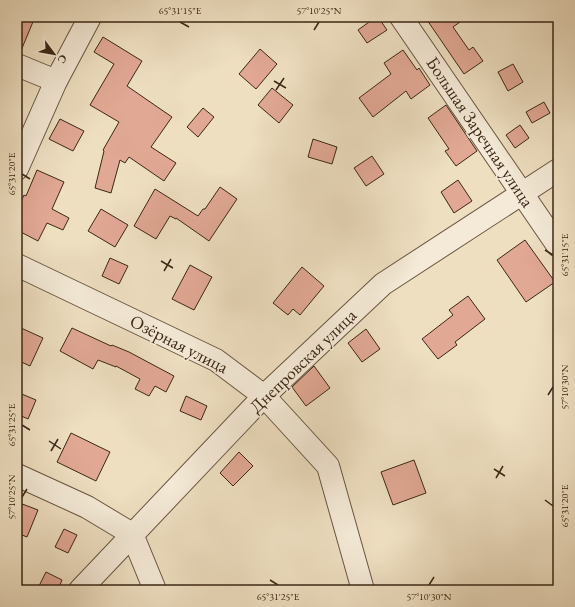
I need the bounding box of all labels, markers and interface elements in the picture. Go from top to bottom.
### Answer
text: 65°31'15"E [159,4,202,17]
text: 57°10'25"N [297,4,342,17]
north arrow [34,34,74,74]
text: С [54,52,70,66]
street label: Большая Заречная улица [421,52,540,212]
text: 65°31'20"E [5,152,18,195]
text: 65°31'15"E [558,233,571,276]
street label: Днепровская улица [244,303,362,418]
street label: Озёрная улица [126,309,233,379]
text: 57°10'30"N [558,364,571,409]
text: 65°31'25"E [5,403,18,446]
text: 57°10'25"N [5,474,18,519]
text: 65°31'20"E [558,484,571,527]
text: 65°31'25"E [257,590,300,603]
text: 57°10'30"N [407,590,452,603]

